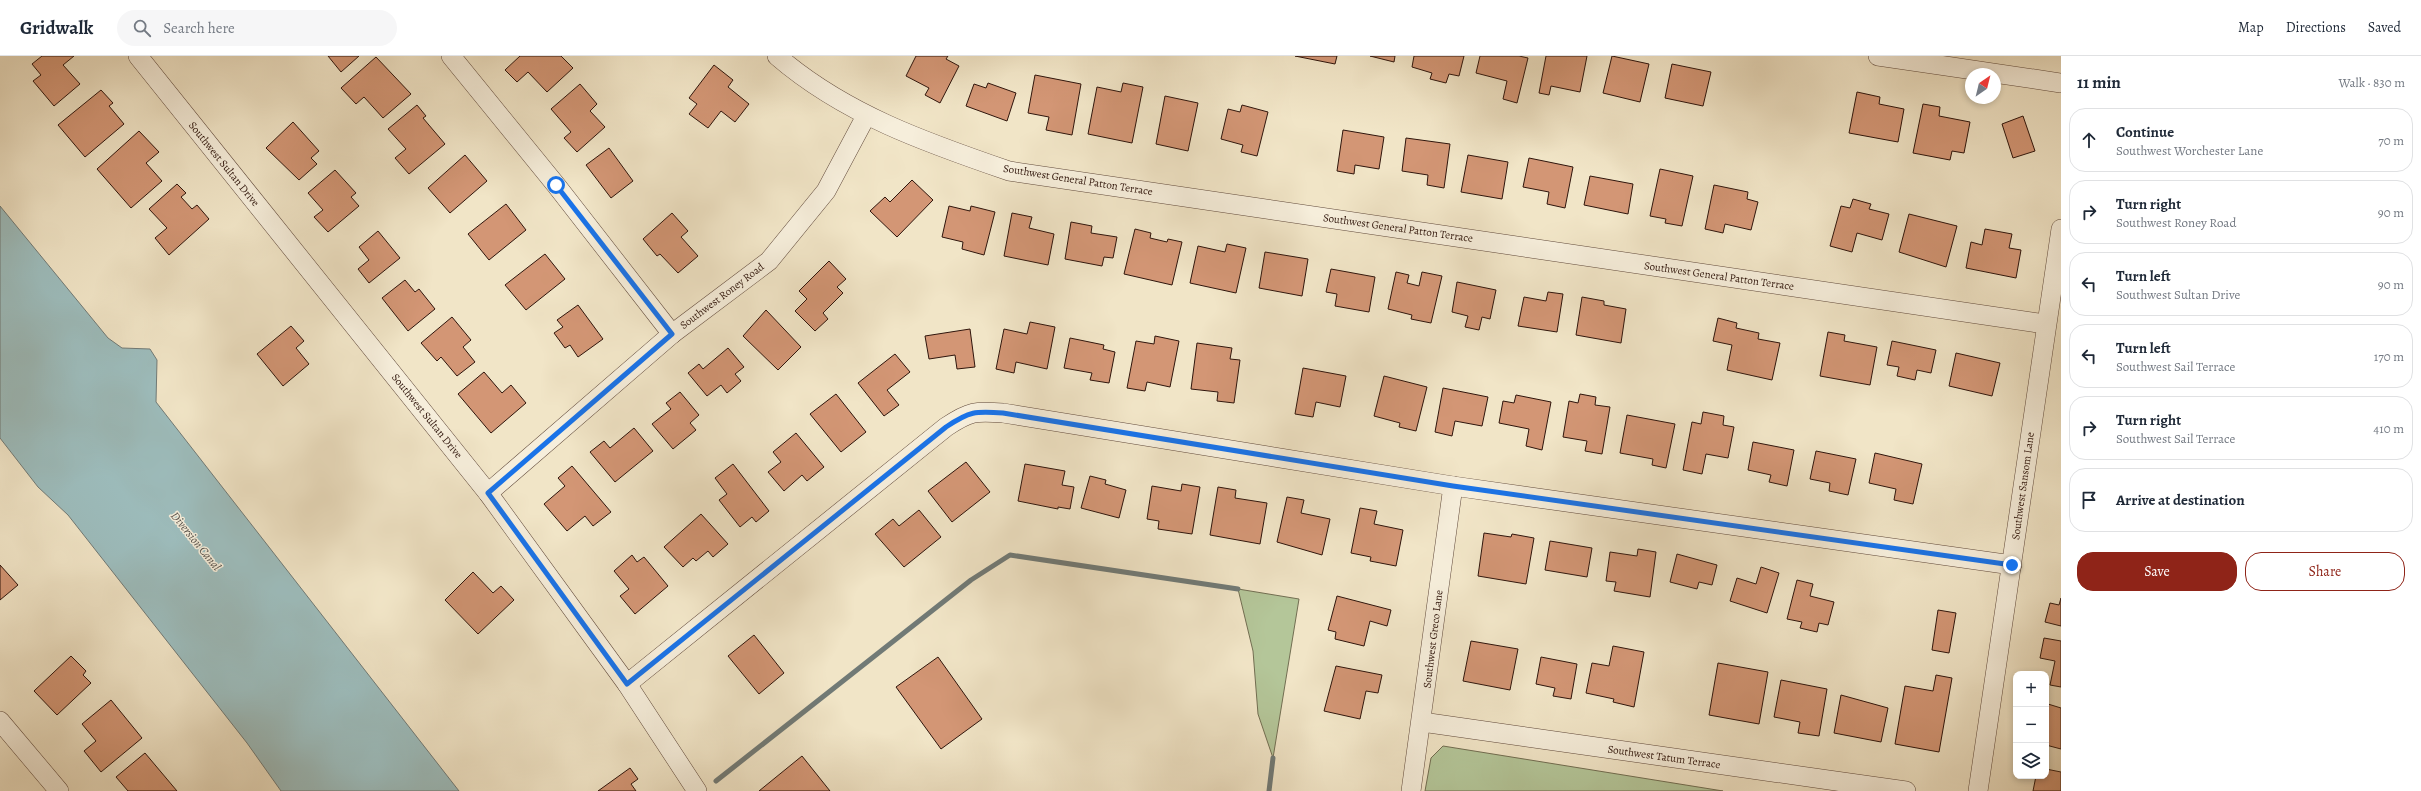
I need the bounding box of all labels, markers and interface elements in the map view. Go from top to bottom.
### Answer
search box [117,10,397,46]
text: Gridwalk [20,15,93,41]
icon: search [131,17,153,39]
text: Search here [163,18,235,38]
text: Map [2238,18,2264,37]
text: Directions [2286,18,2346,37]
text: Saved [2368,18,2401,37]
north arrow [1965,68,2001,104]
text: 11 min [2077,71,2121,94]
text: Walk · 830 m [2338,74,2405,91]
street label: Southwest Sultan Drive [185,118,263,210]
text: Continue [2116,122,2174,142]
icon: ahead [2078,129,2100,151]
text: 70 m [2378,132,2404,149]
text: Southwest Worchester Lane [2116,142,2263,159]
street label: Southwest General Patton Terrace [1002,161,1154,199]
route start [547,176,565,194]
text: Turn right [2116,194,2181,214]
icon: right [2078,201,2100,223]
text: 90 m [2378,204,2404,221]
street label: Southwest General Patton Terrace [1322,210,1474,246]
text: Southwest Roney Road [2116,214,2236,231]
street label: Southwest General Patton Terrace [1643,258,1795,294]
street label: Southwest Roney Road [677,259,767,333]
text: Turn left [2116,266,2171,286]
icon: left [2078,273,2100,295]
text: 90 m [2378,276,2404,293]
text: Southwest Sultan Drive [2116,286,2240,303]
text: Turn left [2116,338,2171,358]
icon: left [2078,345,2100,367]
text: 170 m [2374,348,2404,365]
text: Southwest Sail Terrace [2116,358,2235,375]
street label: Southwest Sultan Drive [388,370,466,462]
text: Turn right [2116,410,2181,430]
icon: right [2078,417,2100,439]
text: 410 m [2373,420,2404,437]
text: Southwest Sail Terrace [2116,430,2235,447]
street label: Southwest Sansom Lane [2008,431,2038,541]
icon: arrive [2078,489,2100,511]
text: Arrive at destination [2116,490,2245,510]
water label: Diversion Canal [167,508,225,574]
button: Save [2077,552,2237,591]
button: Share [2245,552,2405,591]
route end [2003,556,2021,574]
street label: Southwest Greco Lane [1420,589,1446,689]
map controls [2013,671,2049,779]
button: + [2013,671,2049,707]
button: − [2013,707,2049,743]
street label: Southwest Tatum Terrace [1607,742,1721,772]
button: layers [2013,743,2049,779]

